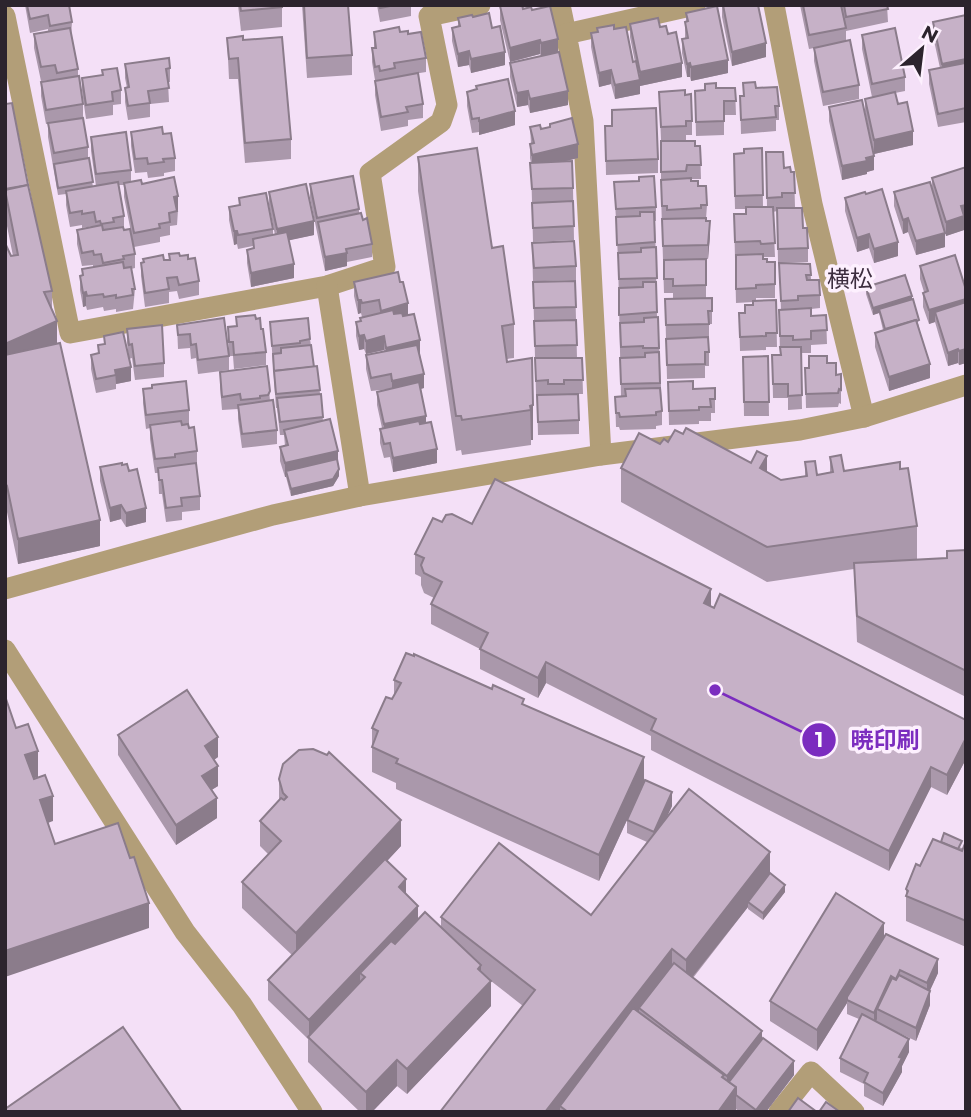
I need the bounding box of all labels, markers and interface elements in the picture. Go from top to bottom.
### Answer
north arrow [887,14,957,84]
text: N [918,21,942,48]
district label: 横松 [827,265,873,293]
callout: 暁印刷 [802,718,934,762]
text: 暁印刷 [851,726,920,754]
text: 1 [815,727,823,752]

